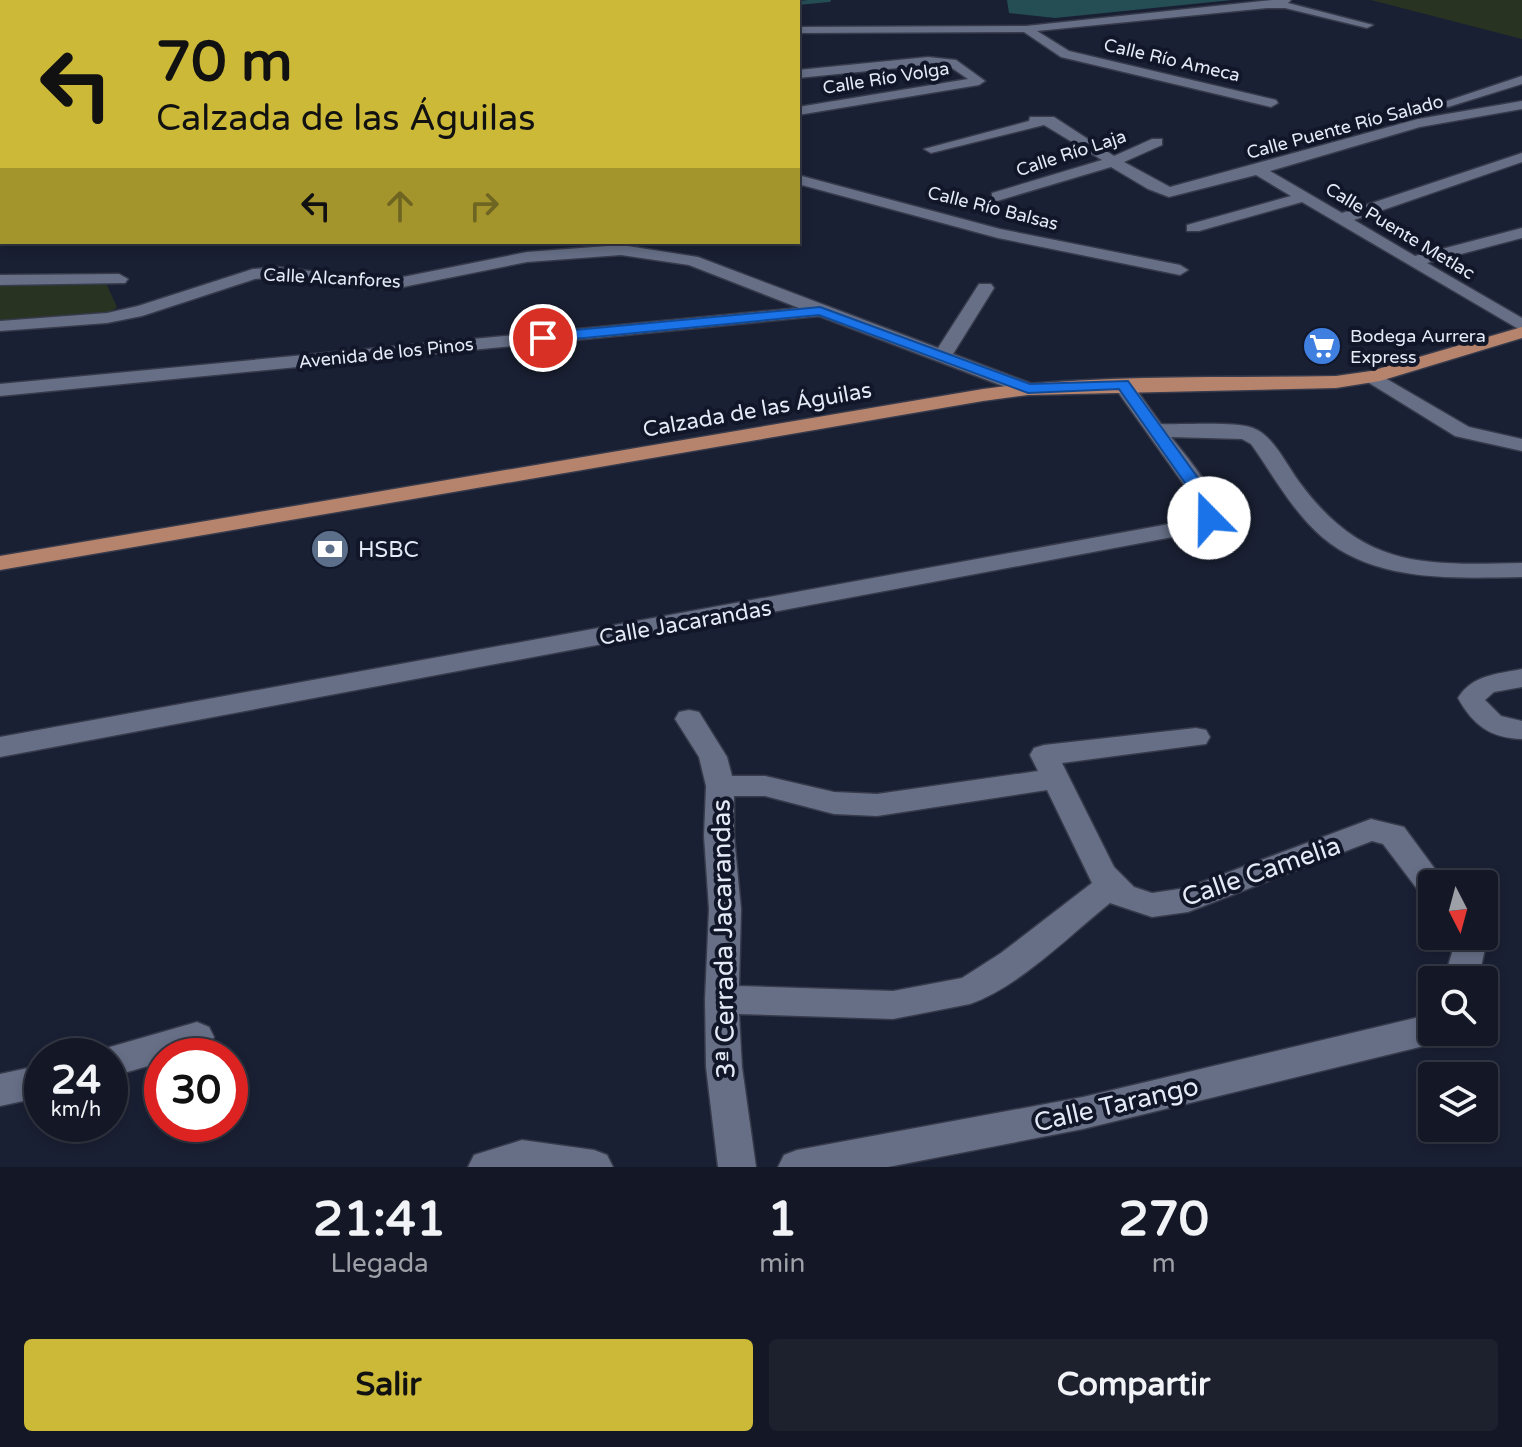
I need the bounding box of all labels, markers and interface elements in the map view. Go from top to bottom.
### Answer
text: 70 m [156,29,292,96]
icon: left [24,32,128,136]
street label: Calle Río Ameca [1102,34,1242,86]
street label: Calle Río Volga [821,57,951,99]
street label: Calle Puente Río Salado [1244,90,1446,164]
text: Calzada de las Águilas [156,97,535,140]
street label: Calle Río Laja [1013,125,1129,181]
street label: Calle Puente Metlac [1321,178,1479,284]
street label: Calle Río Balsas [925,181,1061,235]
icon: left [294,184,338,228]
icon: ahead [378,184,422,228]
icon: right [462,184,506,228]
street label: Calle Alcanfores [263,263,401,293]
pin [509,304,577,372]
icon: arrive [521,316,565,360]
supermarket icon: Bodega Aurrera Express [1301,325,1343,367]
place label: Bodega Aurrera Express [1350,325,1486,368]
street label: Avenida de los Pinos [297,333,475,373]
street label: Calzada de las Águilas [641,376,874,443]
position arrow [1167,476,1251,560]
bank icon: HSBC [309,528,351,570]
place label: HSBC [358,537,419,563]
street label: Calle Jacarandas [597,595,773,651]
street label: 3ª Cerrada Jacarandas [706,799,741,1079]
street label: Calle Camelia [1178,830,1345,913]
north arrow [1418,870,1498,950]
map controls [1418,870,1498,1142]
button: search [1418,966,1498,1046]
speed limit sign: 30 [144,1038,248,1142]
text: 24 [51,1056,101,1104]
button: layers [1418,1062,1498,1142]
street label: Calle Tarango [1031,1070,1201,1138]
text: km/h [51,1098,101,1122]
text: 21:41 [313,1191,446,1249]
text: 1 [767,1191,797,1249]
text: 270 [1118,1191,1209,1249]
text: Llegada [331,1248,429,1279]
text: min [759,1248,805,1279]
text: m [1152,1248,1176,1279]
button: Salir [24,1339,753,1431]
button: Compartir [769,1339,1498,1431]

